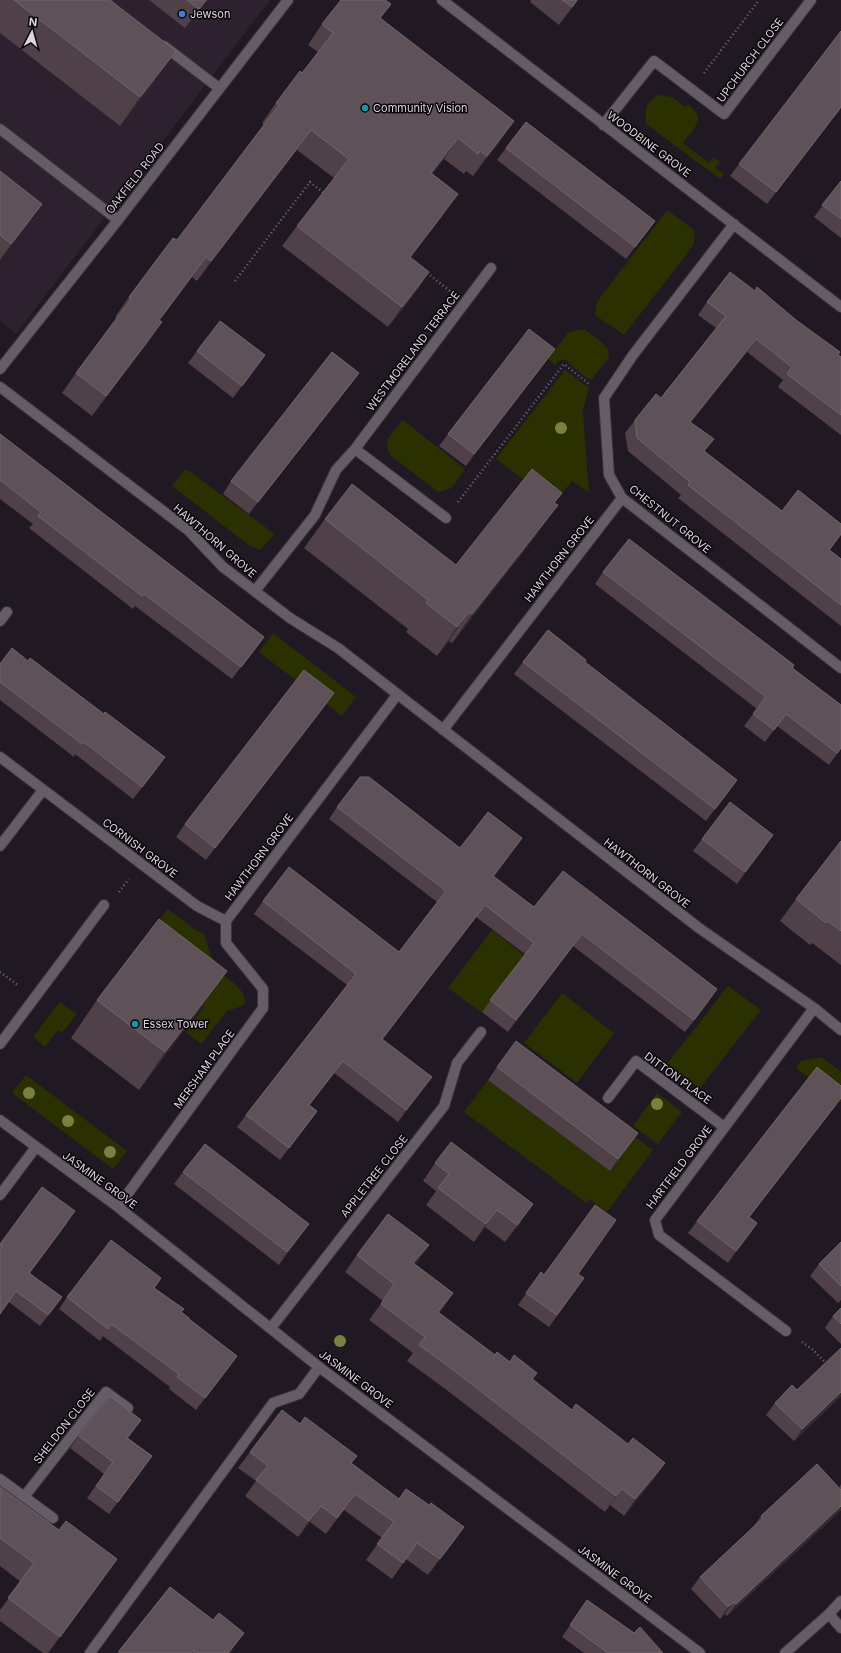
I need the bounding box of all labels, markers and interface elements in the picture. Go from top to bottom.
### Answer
place label: Jewson [190,7,230,21]
marker: Jewson [177,9,187,19]
north arrow [12,12,52,52]
text: N [28,15,38,29]
street label: UPCHURCH CLOSE [714,15,786,105]
place label: Community Vision [373,101,467,115]
marker: Community Vision [360,103,370,113]
street label: WOODBINE GROVE [604,108,694,180]
street label: OAKFIELD ROAD [103,139,167,217]
street label: WESTMORELAND TERRACE [363,288,463,414]
street label: CHESTNUT GROVE [626,482,714,556]
street label: HAWTHORN GROVE [171,501,259,581]
street label: HAWTHORN GROVE [521,513,597,605]
street label: HAWTHORN GROVE [222,811,296,903]
street label: CORNISH GROVE [100,815,180,881]
street label: HAWTHORN GROVE [601,835,693,911]
place label: Essex Tower [143,1017,208,1031]
marker: Essex Tower [130,1019,140,1029]
street label: MERSHAM PLACE [171,1027,237,1111]
street label: DITTON PLACE [642,1049,714,1107]
street label: HARTFIELD GROVE [643,1123,715,1211]
street label: APPLETREE CLOSE [337,1132,411,1220]
street label: JASMINE GROVE [60,1148,140,1212]
street label: JASMINE GROVE [316,1347,396,1411]
street label: SHELDON CLOSE [30,1386,98,1466]
street label: JASMINE GROVE [575,1542,655,1606]

